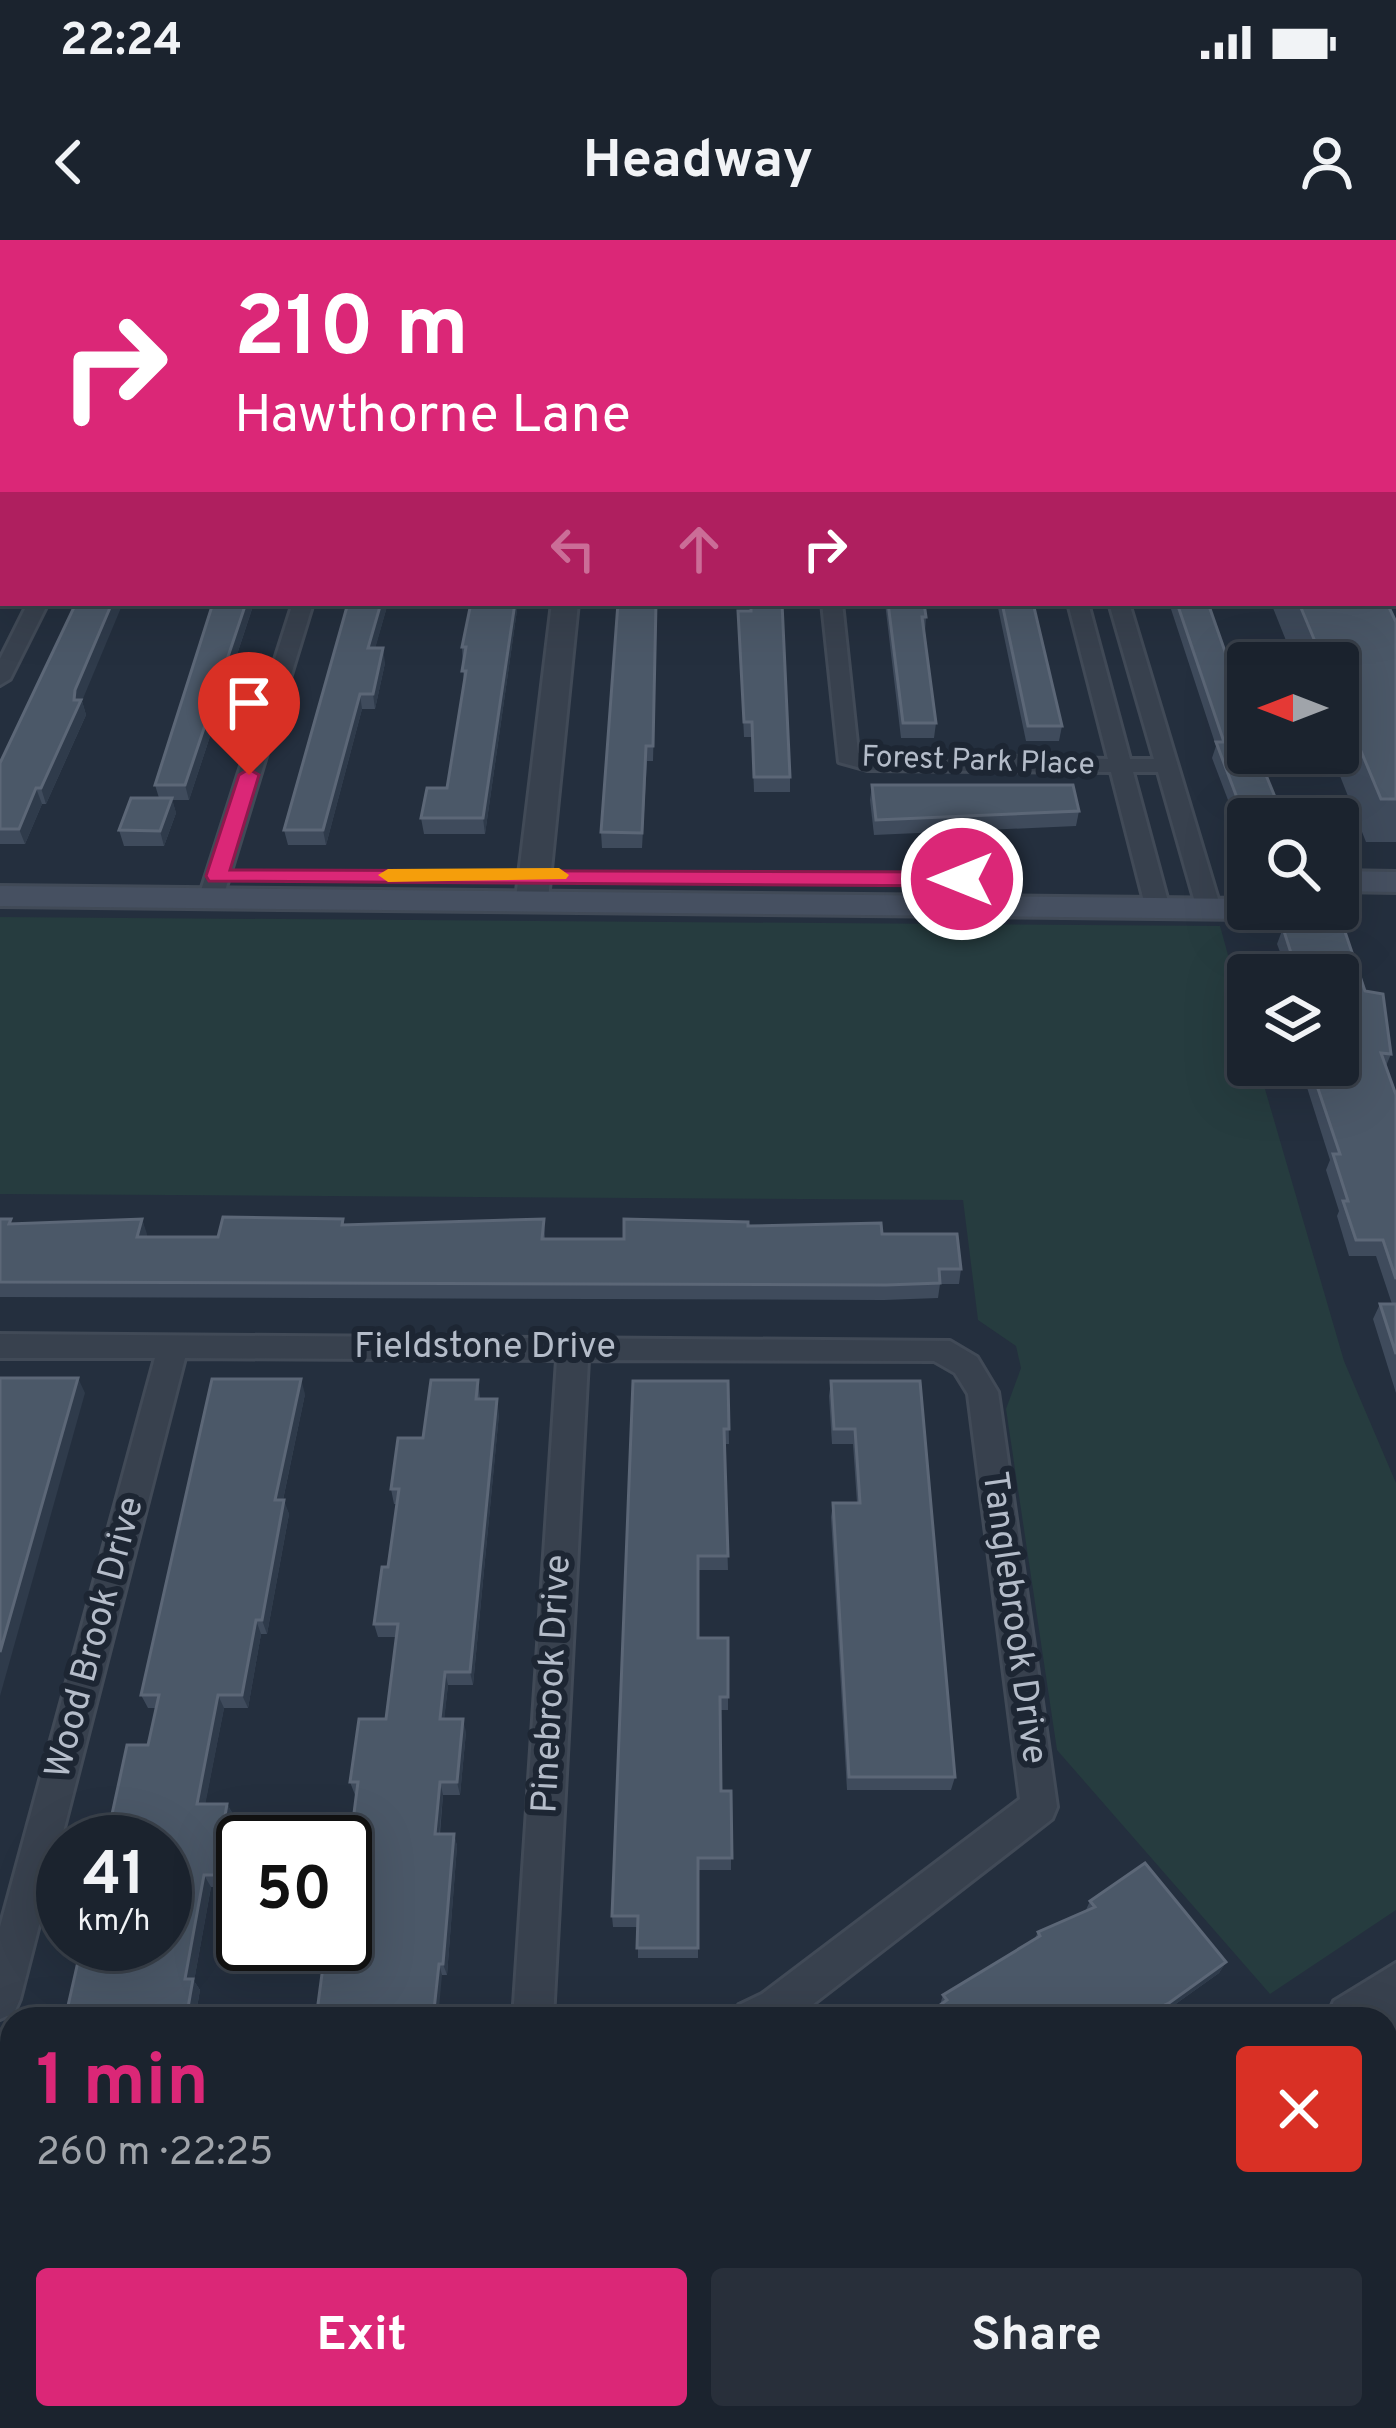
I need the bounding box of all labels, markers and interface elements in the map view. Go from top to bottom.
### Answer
text: 22:24 [60,14,182,71]
text: Headway [583,128,813,197]
icon: back [36,129,102,195]
icon: person [1294,129,1360,195]
text: 210 m [234,279,469,385]
icon: right [36,288,192,444]
text: Hawthorne Lane [234,383,631,452]
icon: left [540,516,606,582]
icon: ahead [666,516,732,582]
icon: right [792,516,858,582]
north arrow [1227,642,1359,774]
map controls [1227,642,1359,1086]
pin [198,652,300,775]
icon: arrive [216,670,282,736]
street label: Forest Park Place [861,739,1095,785]
button: search [1227,798,1359,930]
position arrow [899,816,1025,942]
button: layers [1227,954,1359,1086]
street label: Fieldstone Drive [354,1325,616,1371]
street label: Tanglebrook Drive [970,1469,1056,1767]
street label: Wood Brook Drive [36,1492,156,1784]
street label: Pinebrook Drive [523,1554,583,1814]
speed limit sign: 50 [216,1815,372,1971]
text: 41 [83,1840,145,1916]
text: km/h [78,1904,150,1941]
text: 1 min [36,2039,209,2131]
button: close [1236,2046,1362,2172]
text: 260 m · 22:25 [36,2130,273,2179]
button: Exit [36,2268,687,2406]
button: Share [711,2268,1362,2406]

